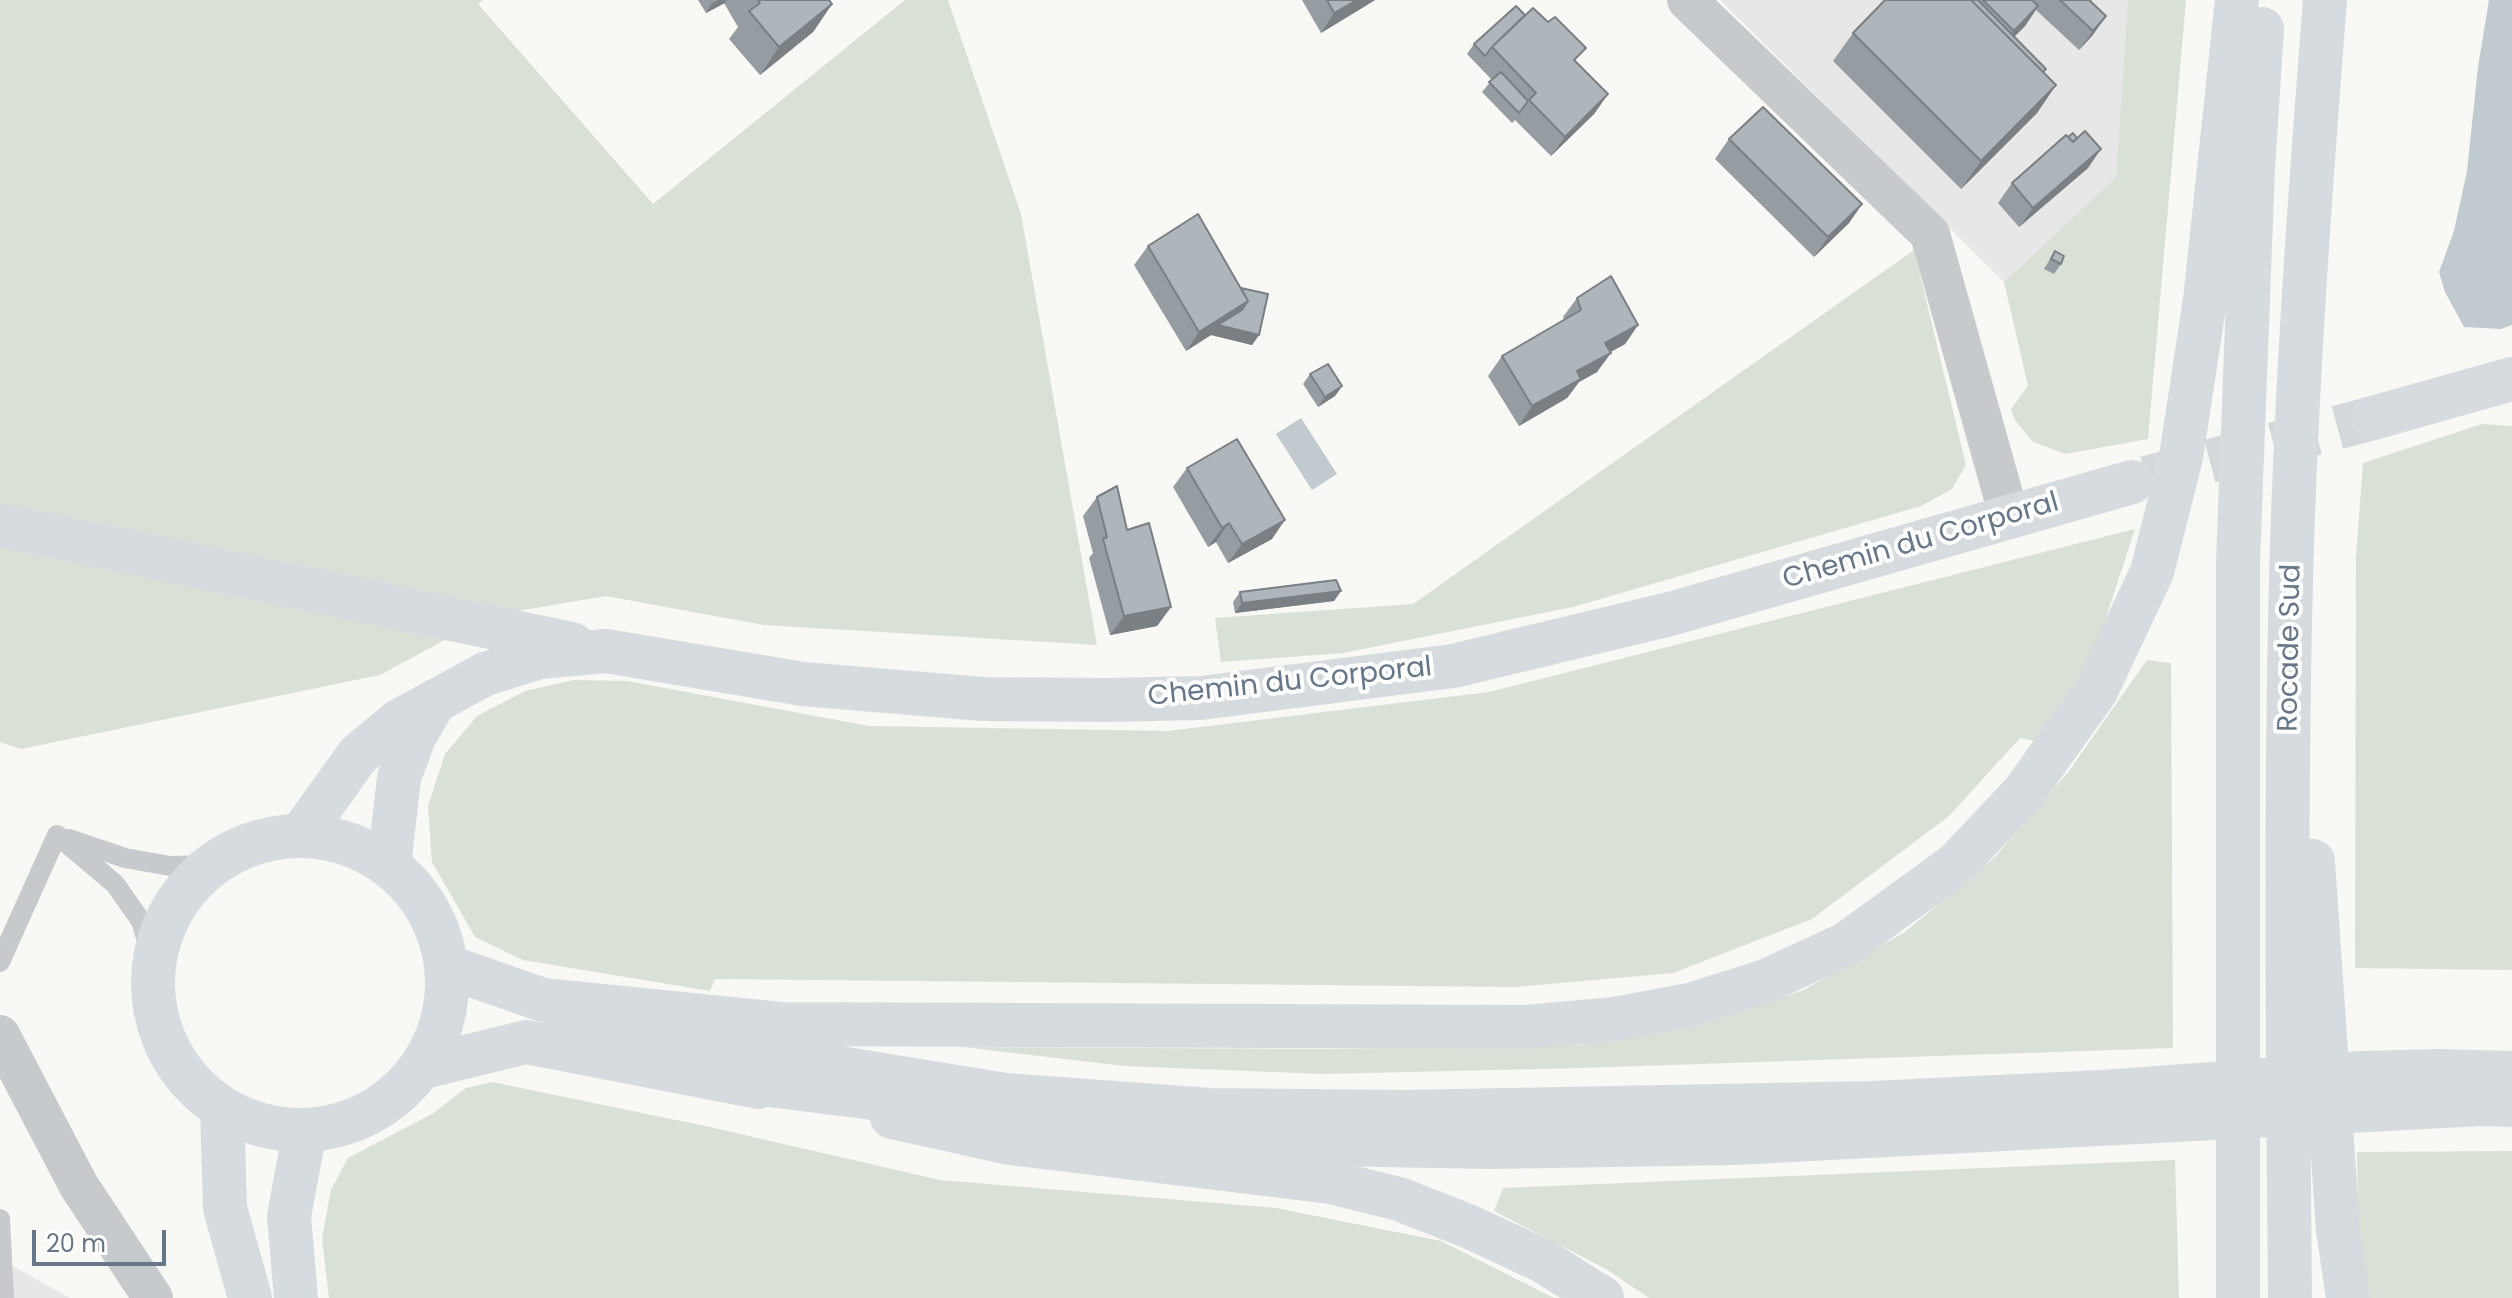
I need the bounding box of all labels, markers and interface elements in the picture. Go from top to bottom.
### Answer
street label: Chemin du Corporal [1779,487,2063,597]
street label: Rocade Sud [2273,564,2309,732]
street label: Chemin du Corporal [1146,651,1434,715]
scale bar [36,1214,170,1264]
text: 20 m [46,1227,106,1260]

